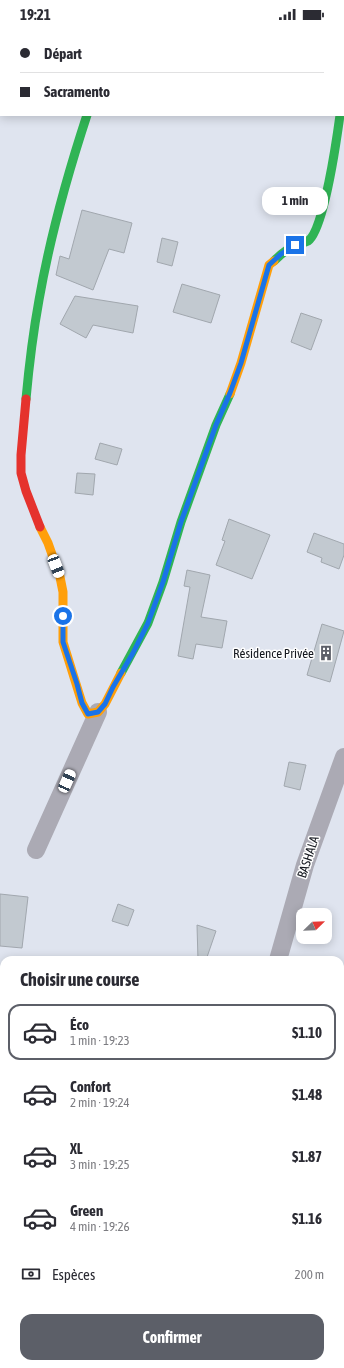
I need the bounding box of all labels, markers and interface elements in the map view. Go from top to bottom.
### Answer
text: 19:21 [20,6,51,23]
text: Départ [44,45,82,62]
text: Sacramento [44,83,110,100]
callout: 1 min [262,187,328,215]
text: 1 min [282,193,308,208]
route end [286,236,304,254]
car [46,553,66,579]
route start [54,607,72,625]
building icon: Résidence Privée [317,644,335,662]
place label: Résidence Privée [233,646,314,661]
car [57,768,77,794]
street label: BASHALA [294,833,322,880]
north arrow [296,908,332,944]
map controls [296,908,332,944]
text: Choisir une course [20,969,139,990]
icon: car [22,1014,58,1050]
text: Éco [70,1016,89,1033]
text: $1.10 [292,1024,322,1041]
text: 1 min · 19:23 [70,1033,130,1048]
icon: car [22,1076,58,1112]
text: Confort [70,1078,111,1095]
text: $1.48 [292,1086,322,1103]
text: 2 min · 19:24 [70,1095,130,1110]
icon: car [22,1138,58,1174]
text: XL [70,1140,83,1157]
text: $1.87 [292,1148,322,1165]
text: 3 min · 19:25 [70,1157,130,1172]
icon: car [22,1200,58,1236]
text: Green [70,1202,103,1219]
text: $1.16 [292,1210,322,1227]
text: 4 min · 19:26 [70,1219,130,1234]
icon: cash [20,1263,42,1285]
text: Espèces [52,1266,95,1283]
text: 200 m [295,1267,324,1282]
button: Confirmer [20,1314,324,1360]

